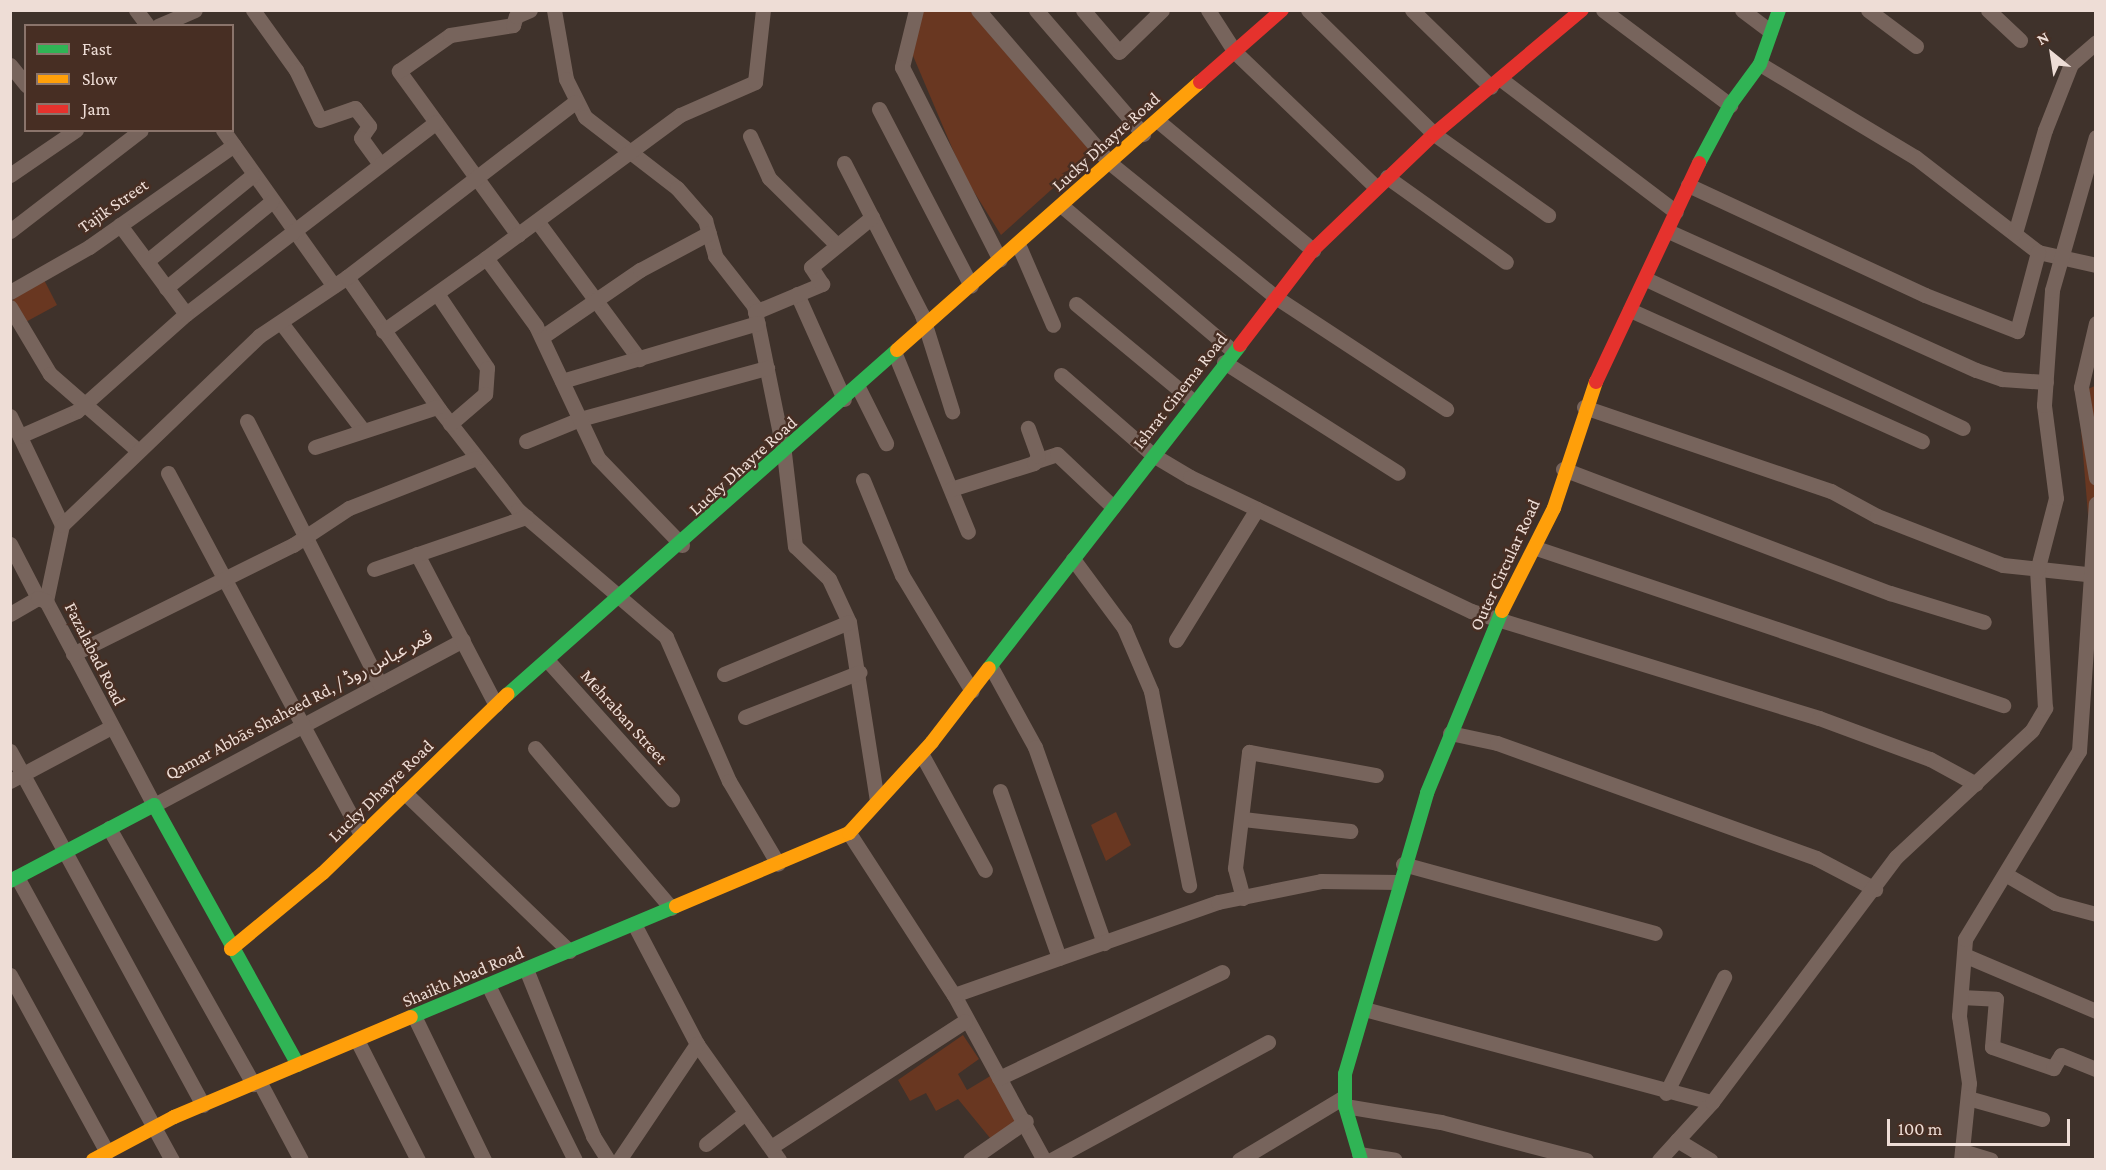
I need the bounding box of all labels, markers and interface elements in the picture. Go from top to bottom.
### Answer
legend [24,24,234,132]
north arrow [2022,24,2082,84]
text: N [2034,28,2052,48]
text: Fast [82,39,112,59]
text: Slow [82,69,117,89]
street label: Lucky Dhayre Road [1048,88,1164,196]
text: Jam [82,99,110,119]
street label: Tajik Street [74,174,152,238]
street label: Ishrat Cinema Road [1128,329,1232,453]
street label: Lucky Dhayre Road [685,412,801,520]
street label: Outer Circular Road [1465,496,1545,634]
street label: Fazalabad Road [60,599,130,709]
street label: Qamar Abbās Shaheed Rd, / قمر عباس روڈ [162,625,436,785]
street label: Mehraban Street [576,665,672,769]
street label: Lucky Dhayre Road [324,735,438,847]
street label: Shaikh Abad Road [399,942,527,1012]
scale bar [1890,1107,2073,1145]
text: 100 m [1898,1119,1942,1139]

